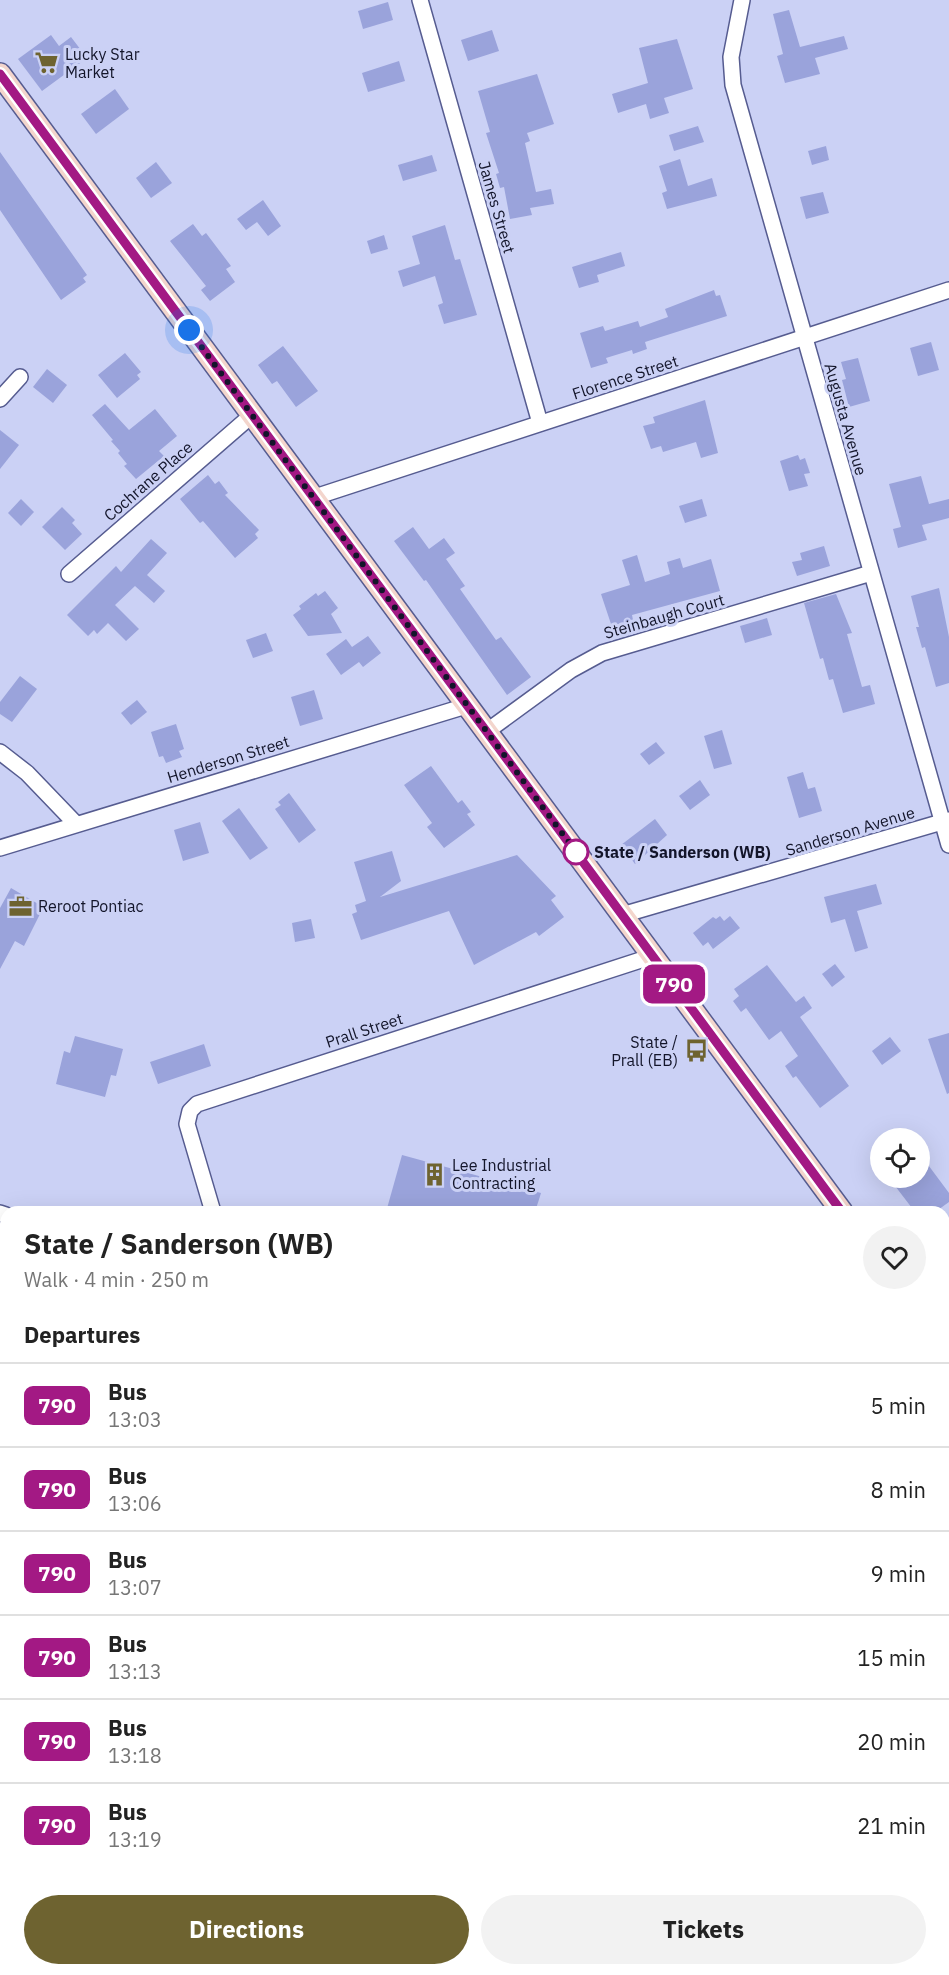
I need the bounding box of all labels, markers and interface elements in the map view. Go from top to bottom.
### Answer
place label: Lucky Star Market [65,44,140,82]
supermarket icon: Lucky Star Market [34,50,60,76]
street label: James Street [474,159,520,255]
your location [174,315,204,345]
street label: Florence Street [569,350,681,404]
street label: Augusta Avenue [820,361,872,478]
street label: Cochrane Place [99,437,197,525]
street label: Steinbaugh Court [601,589,727,643]
street label: Henderson Street [165,731,291,787]
street label: Sanderson Avenue [783,802,917,860]
marker: State / Sanderson (WB) [563,839,589,865]
place label: State / Sanderson (WB) [594,842,771,862]
office icon: Reroot Pontiac [7,893,33,919]
place label: Reroot Pontiac [38,896,144,916]
line badge: 790 [640,964,708,1004]
text: 790 [655,970,693,998]
street label: Prall Street [323,1008,405,1052]
place label: State / Prall (EB) [611,1032,678,1070]
bus stop icon: State / Prall (EB) [683,1038,709,1064]
map controls [870,1128,930,1188]
button: locate [870,1128,930,1188]
place label: Lee Industrial Contracting [452,1155,551,1193]
building icon: Lee Industrial Contracting [421,1161,447,1187]
text: State / Sanderson (WB) [24,1225,333,1262]
button: heart [863,1226,926,1289]
text: Walk · 4 min · 250 m [24,1266,209,1293]
text: Departures [24,1320,140,1349]
text: Bus [108,1377,147,1406]
text: 790 [38,1391,76,1419]
text: 5 min [870,1391,926,1420]
text: 13:03 [108,1406,162,1433]
text: Bus [108,1461,147,1490]
text: 790 [38,1475,76,1503]
text: 8 min [870,1475,926,1504]
text: 13:06 [108,1490,162,1517]
text: Bus [108,1545,147,1574]
text: 790 [38,1559,76,1587]
text: 9 min [870,1559,926,1588]
text: 13:07 [108,1574,162,1601]
text: Bus [108,1629,147,1658]
text: 790 [38,1643,76,1671]
text: 15 min [857,1643,926,1672]
text: 13:13 [108,1658,162,1685]
text: Bus [108,1713,147,1742]
text: 790 [38,1727,76,1755]
text: 20 min [857,1727,926,1756]
text: 13:18 [108,1742,162,1769]
text: Bus [108,1797,147,1826]
text: 790 [38,1811,76,1839]
text: 21 min [857,1811,926,1840]
text: 13:19 [108,1826,162,1853]
button: Directions [24,1895,469,1964]
button: Tickets [481,1895,926,1964]

